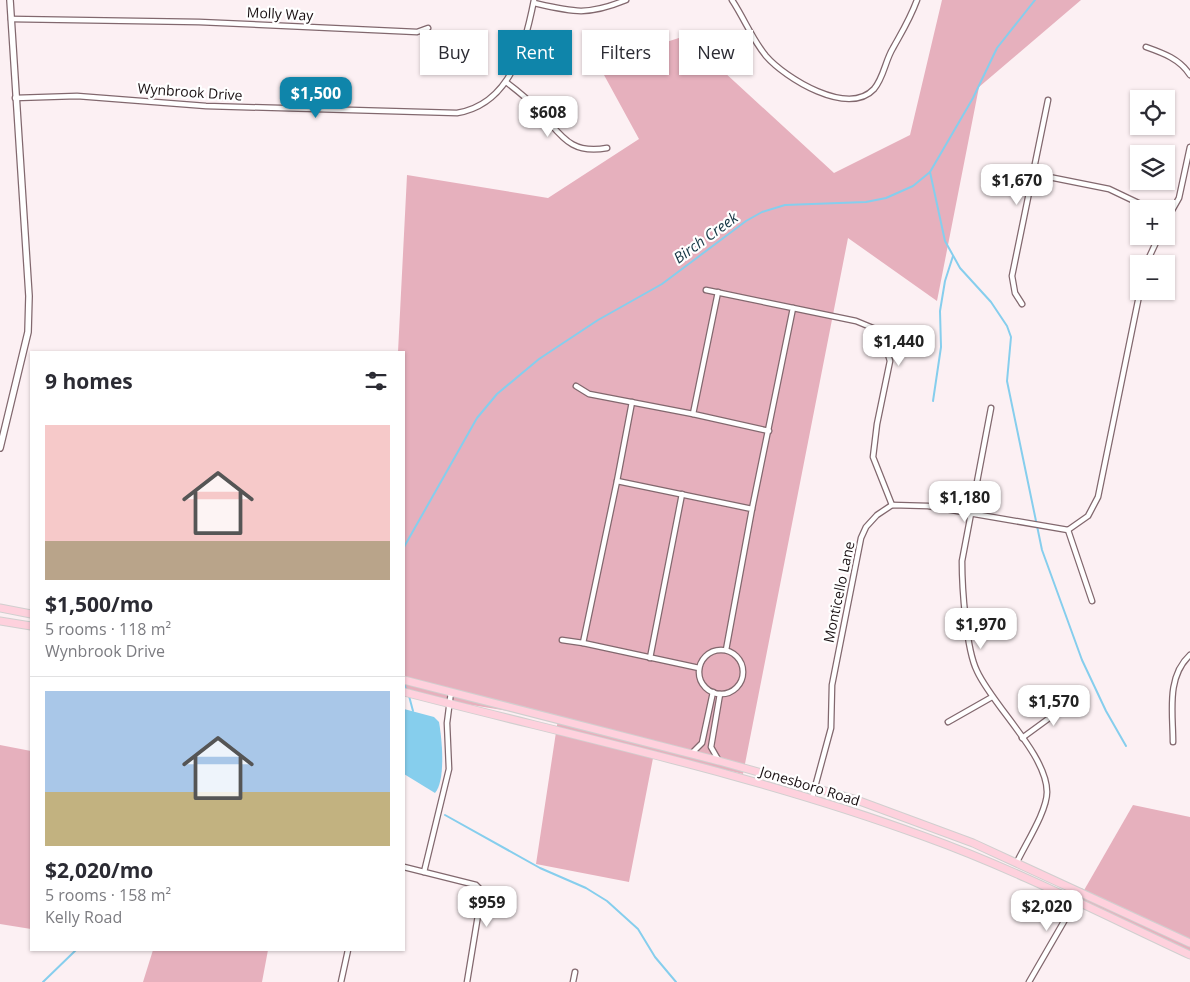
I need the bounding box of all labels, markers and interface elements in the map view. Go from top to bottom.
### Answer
street label: Molly Way [246,2,315,25]
chip: Buy [420,30,488,75]
chip: Rent [498,30,572,75]
chip: Filters [582,30,669,75]
chip: New [679,30,753,75]
pin: $1,500 [275,76,357,119]
street label: Wynbrook Drive [137,78,243,105]
text: $1,500 [291,82,341,104]
map controls [1130,90,1175,300]
button: locate [1130,90,1175,135]
pin: $608 [518,96,578,138]
text: $608 [530,101,566,123]
button: layers [1130,145,1175,190]
pin: $1,670 [976,164,1058,206]
text: $1,670 [992,169,1042,191]
button: + [1130,200,1175,245]
water label: Birch Creek [669,207,742,267]
button: − [1130,255,1175,300]
pin: $1,440 [858,324,940,367]
text: $1,440 [874,330,924,352]
text: 9 homes [45,367,133,395]
icon: filters [362,367,390,395]
icon: home [173,458,263,548]
pin: $1,180 [924,480,1006,523]
text: $1,180 [940,486,990,508]
street label: Monticello Lane [818,539,859,644]
text: $1,500/mo [45,590,153,618]
pin: $1,970 [940,608,1022,650]
text: $1,970 [956,613,1006,635]
text: 5 rooms · 118 m² [45,618,171,640]
text: Wynbrook Drive [45,640,165,662]
pin: $1,570 [1013,684,1095,727]
text: $1,570 [1029,690,1079,712]
icon: home [173,723,263,813]
street label: Jonesboro Road [756,761,862,810]
text: $2,020/mo [45,856,153,884]
text: 5 rooms · 158 m² [45,884,171,906]
pin: $959 [457,886,517,928]
pin: $2,020 [1006,890,1088,932]
text: $959 [469,891,505,913]
text: $2,020 [1022,895,1072,917]
text: Kelly Road [45,906,122,928]

